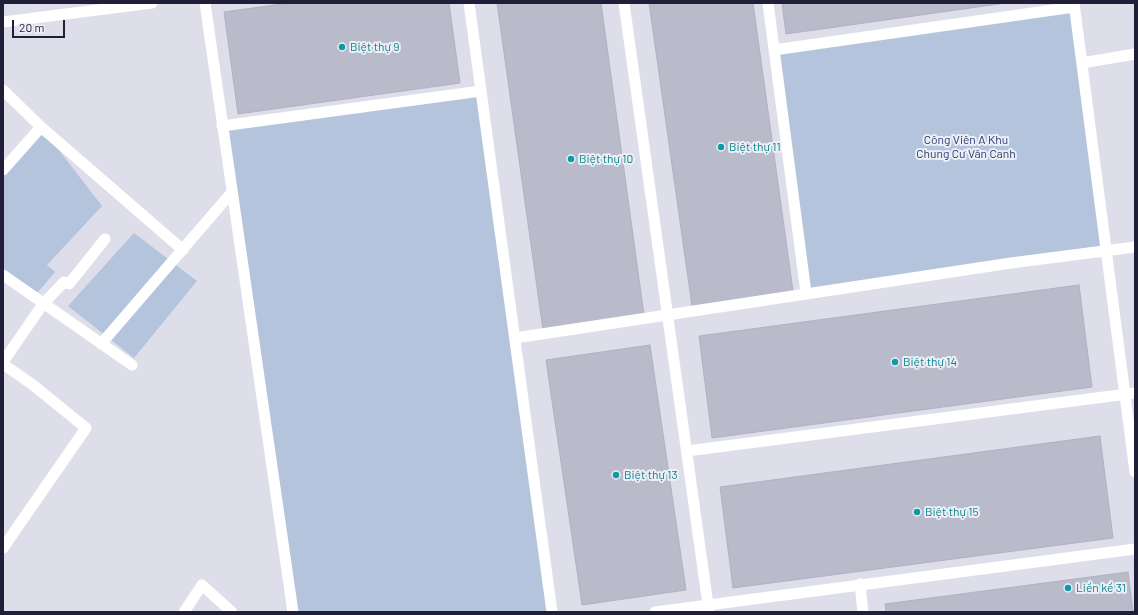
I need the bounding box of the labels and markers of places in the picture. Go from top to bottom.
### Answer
place label: Biệt thự 9 [350,40,400,54]
marker: Biệt thự 9 [337,42,347,52]
place label: Biệt thự 11 [729,140,781,154]
marker: Biệt thự 11 [716,142,726,152]
place label: Biệt thự 10 [579,152,633,166]
marker: Biệt thự 10 [566,154,576,164]
place label: Biệt thự 14 [903,355,957,369]
marker: Biệt thự 14 [890,357,900,367]
place label: Biệt thự 13 [624,468,678,482]
marker: Biệt thự 13 [611,470,621,480]
place label: Biệt thự 15 [925,505,979,519]
marker: Biệt thự 15 [912,507,922,517]
place label: Liền kề 31 [1076,581,1126,595]
marker: Liền kề 31 [1063,583,1073,593]

